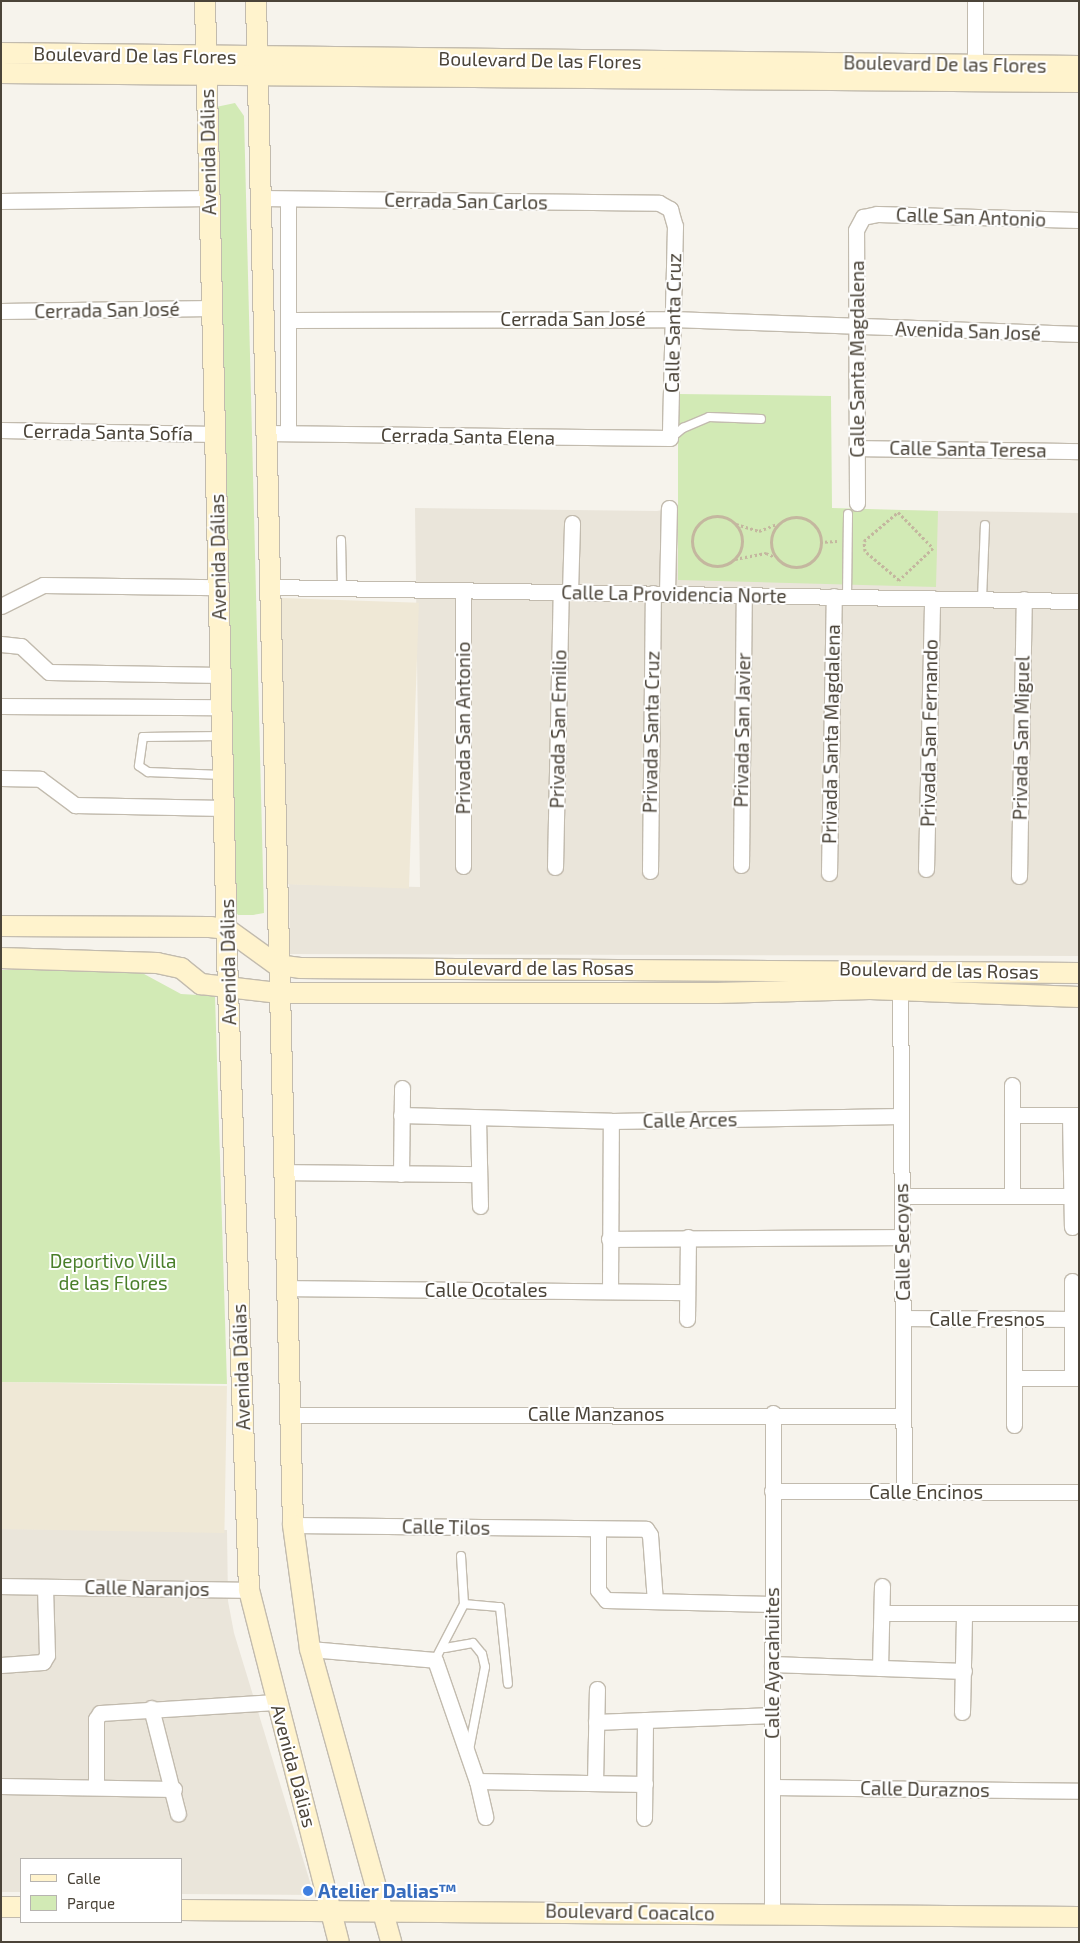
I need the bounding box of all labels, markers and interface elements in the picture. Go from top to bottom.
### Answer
street label: Boulevard De las Flores [33,42,237,68]
street label: Boulevard De las Flores [438,47,642,73]
street label: Boulevard De las Flores [843,51,1047,77]
street label: Avenida Dálias [195,89,221,215]
street label: Cerrada San Carlos [384,188,548,214]
street label: Calle San Antonio [895,203,1047,231]
street label: Calle Santa Cruz [660,253,686,393]
street label: Calle Santa Magdalena [846,260,868,458]
street label: Cerrada San José [34,297,180,323]
street label: Cerrada San José [500,308,646,330]
street label: Avenida San José [894,317,1042,345]
street label: Cerrada Santa Sofía [23,419,193,445]
street label: Cerrada Santa Elena [381,423,555,449]
street label: Calle Santa Teresa [889,436,1047,462]
street label: Avenida Dálias [205,494,231,620]
street label: Calle La Providencia Norte [561,581,787,607]
street label: Privada Santa Magdalena [818,624,844,844]
street label: Privada San Fernando [916,639,942,827]
street label: Privada San Antonio [452,641,474,815]
street label: Privada San Emilio [545,649,571,809]
street label: Privada Santa Cruz [638,651,664,813]
street label: Privada San Javier [729,652,755,808]
street label: Privada San Miguel [1008,656,1034,820]
street label: Avenida Dálias [215,899,241,1025]
street label: Boulevard de las Rosas [434,957,634,979]
street label: Boulevard de las Rosas [839,957,1039,983]
street label: Calle Arces [642,1108,738,1132]
street label: Calle Secoyas [890,1183,914,1301]
park label: Deportivo Villa de las Flores [49,1250,177,1294]
street label: Calle Ocotales [425,1279,547,1301]
street label: Avenida Dálias [227,1303,255,1431]
street label: Calle Fresnos [929,1308,1045,1330]
street label: Calle Manzanos [528,1403,664,1425]
street label: Calle Encinos [869,1481,983,1503]
street label: Calle Tilos [401,1515,491,1539]
street label: Calle Naranjos [84,1576,210,1600]
street label: Calle Ayacahuites [761,1587,783,1739]
street label: Avenida Dálias [267,1702,321,1830]
street label: Calle Duraznos [860,1776,990,1802]
legend [20,1858,182,1923]
text: Calle [67,1869,101,1887]
place label: Atelier Dalias™ [318,1880,457,1902]
marker: Atelier Dalias™ [302,1885,314,1897]
text: Parque [67,1894,115,1912]
street label: Boulevard Coacalco [545,1899,715,1925]

